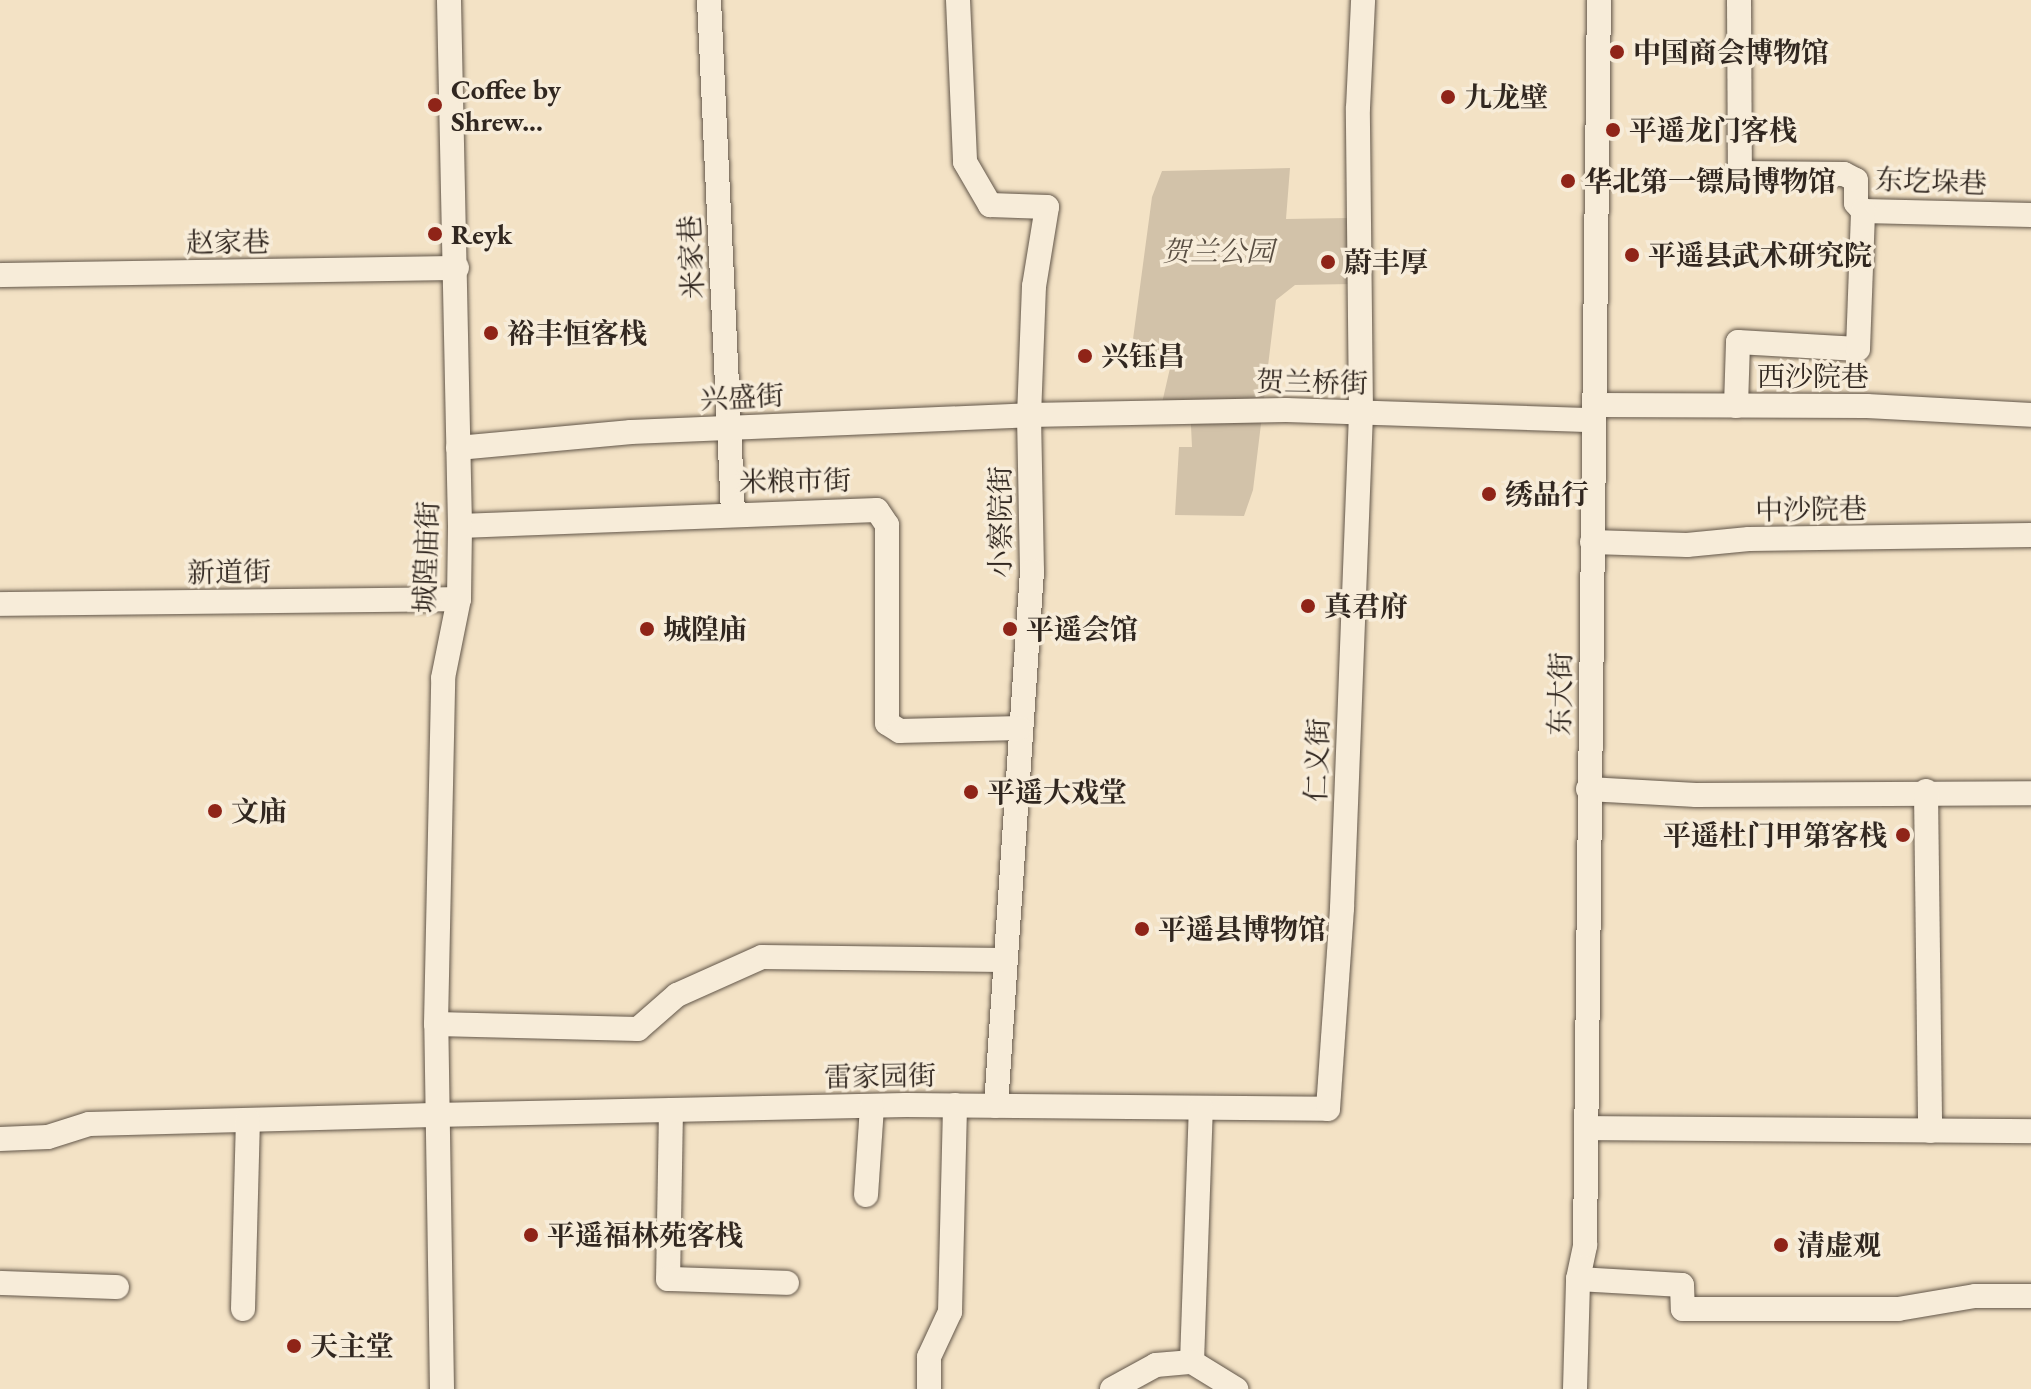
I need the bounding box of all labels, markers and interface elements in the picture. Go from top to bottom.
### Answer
place label: 中国商会博物馆 [1633,35,1829,69]
marker: 中国商会博物馆 [1608,43,1626,61]
place label: Coffee by Shrew... [451,72,561,138]
place label: 九龙壁 [1464,80,1548,114]
marker: 九龙壁 [1439,88,1457,106]
marker: Coffee by Shrew... [426,96,444,114]
place label: 平遥龙门客栈 [1629,113,1797,147]
marker: 平遥龙门客栈 [1604,121,1622,139]
street label: 东圪垛巷 [1874,162,1988,200]
place label: 华北第一镖局博物馆 [1584,164,1836,198]
marker: 华北第一镖局博物馆 [1559,172,1577,190]
street label: 米家巷 [672,214,710,300]
place label: Reyk [451,217,512,251]
street label: 赵家巷 [186,224,270,260]
marker: Reyk [426,225,444,243]
park label: 贺兰公园 [1162,234,1274,268]
place label: 平遥县武术研究院 [1648,238,1872,272]
place label: 蔚丰厚 [1344,245,1428,279]
marker: 平遥县武术研究院 [1623,246,1641,264]
marker: 蔚丰厚 [1319,253,1337,271]
place label: 裕丰恒客栈 [507,316,647,350]
marker: 裕丰恒客栈 [482,324,500,342]
place label: 兴钰昌 [1101,339,1185,373]
marker: 兴钰昌 [1076,347,1094,365]
street label: 西沙院巷 [1757,359,1869,393]
street label: 贺兰桥街 [1256,364,1368,400]
street label: 兴盛街 [699,378,785,416]
street label: 米粮市街 [739,463,851,499]
street label: 小察院街 [983,466,1017,578]
place label: 绣品行 [1505,477,1589,511]
marker: 绣品行 [1480,485,1498,503]
street label: 中沙院巷 [1755,491,1867,527]
street label: 城隍庙街 [407,500,445,614]
street label: 新道街 [187,554,271,590]
place label: 真君府 [1324,589,1408,623]
marker: 真君府 [1299,597,1317,615]
place label: 城隍庙 [663,612,747,646]
place label: 平遥会馆 [1026,612,1138,646]
marker: 城隍庙 [638,620,656,638]
marker: 平遥会馆 [1001,620,1019,638]
street label: 东大街 [1542,652,1578,736]
street label: 仁义街 [1299,717,1335,803]
place label: 平遥大戏堂 [987,775,1127,809]
marker: 平遥大戏堂 [962,783,980,801]
place label: 文庙 [231,794,287,828]
marker: 文庙 [206,802,224,820]
place label: 平遥杜门甲第客栈 [1663,818,1887,852]
marker: 平遥杜门甲第客栈 [1894,826,1912,844]
place label: 平遥县博物馆 [1158,912,1326,946]
marker: 平遥县博物馆 [1133,920,1151,938]
street label: 雷家园街 [824,1058,936,1094]
place label: 平遥福林苑客栈 [547,1218,743,1252]
marker: 平遥福林苑客栈 [522,1226,540,1244]
place label: 清虚观 [1797,1228,1881,1262]
marker: 清虚观 [1772,1236,1790,1254]
place label: 天主堂 [310,1329,394,1363]
marker: 天主堂 [285,1337,303,1355]

